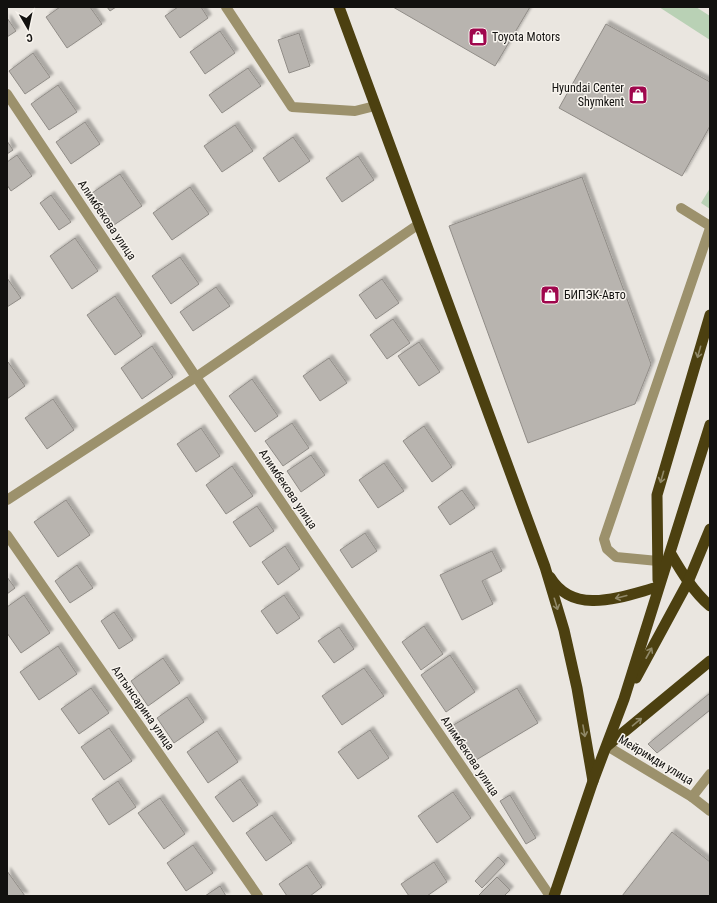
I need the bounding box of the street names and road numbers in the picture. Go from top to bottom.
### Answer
street label: Алимбекова улица [75,177,139,263]
street label: Алимбекова улица [256,446,320,532]
street label: Алтынсарина улица [109,663,177,753]
street label: Алимбекова улица [438,713,502,799]
street label: Мейримди улица [616,732,696,788]

